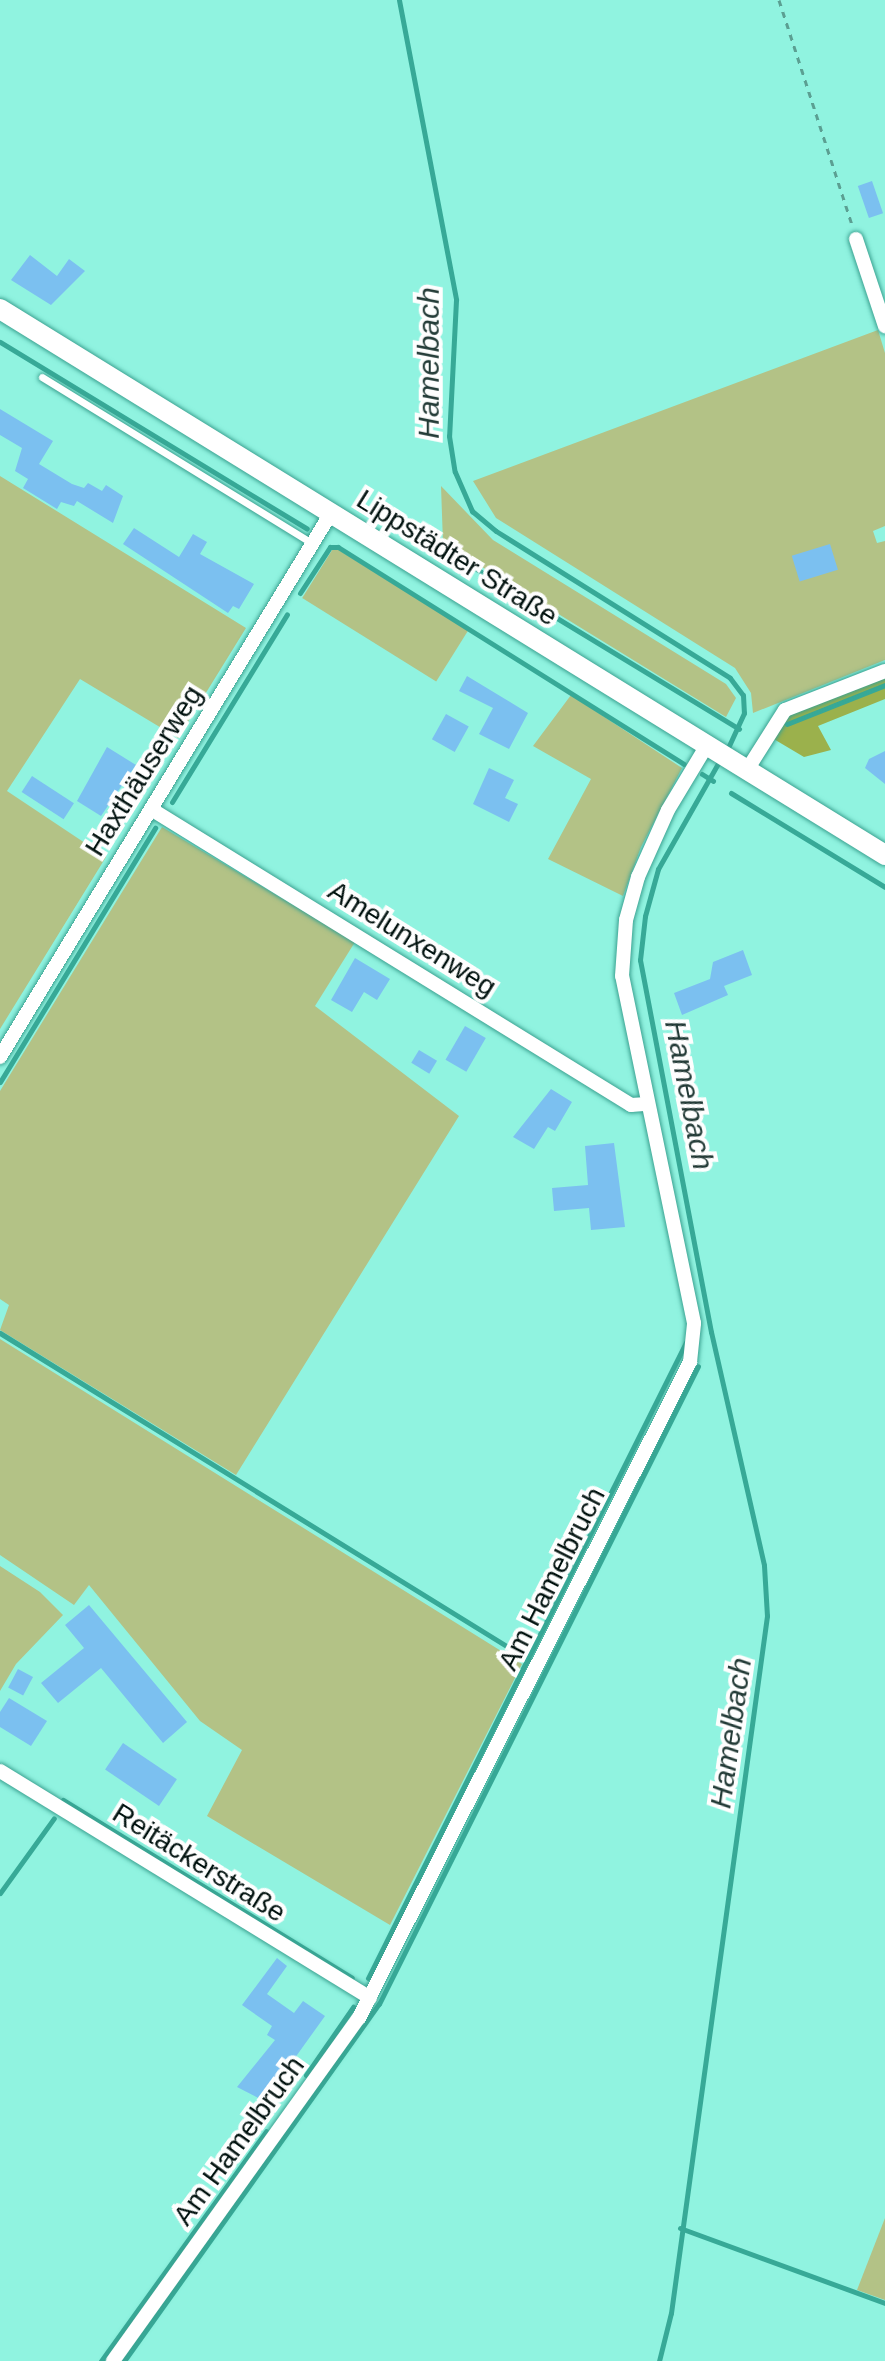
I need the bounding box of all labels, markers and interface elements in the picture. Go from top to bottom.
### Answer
water label: Hamelbach [411,287,447,439]
street label: Lippstädter Straße [350,483,564,633]
street label: Haxthäuserweg [78,680,210,862]
street label: Amelunxenweg [322,874,502,1004]
water label: Hamelbach [657,1017,721,1173]
street label: Am Hamelbruch [491,1482,613,1676]
water label: Hamelbach [703,1655,759,1811]
street label: Reitäckerstraße [106,1796,292,1930]
street label: Am Hamelbruch [166,2050,312,2232]

